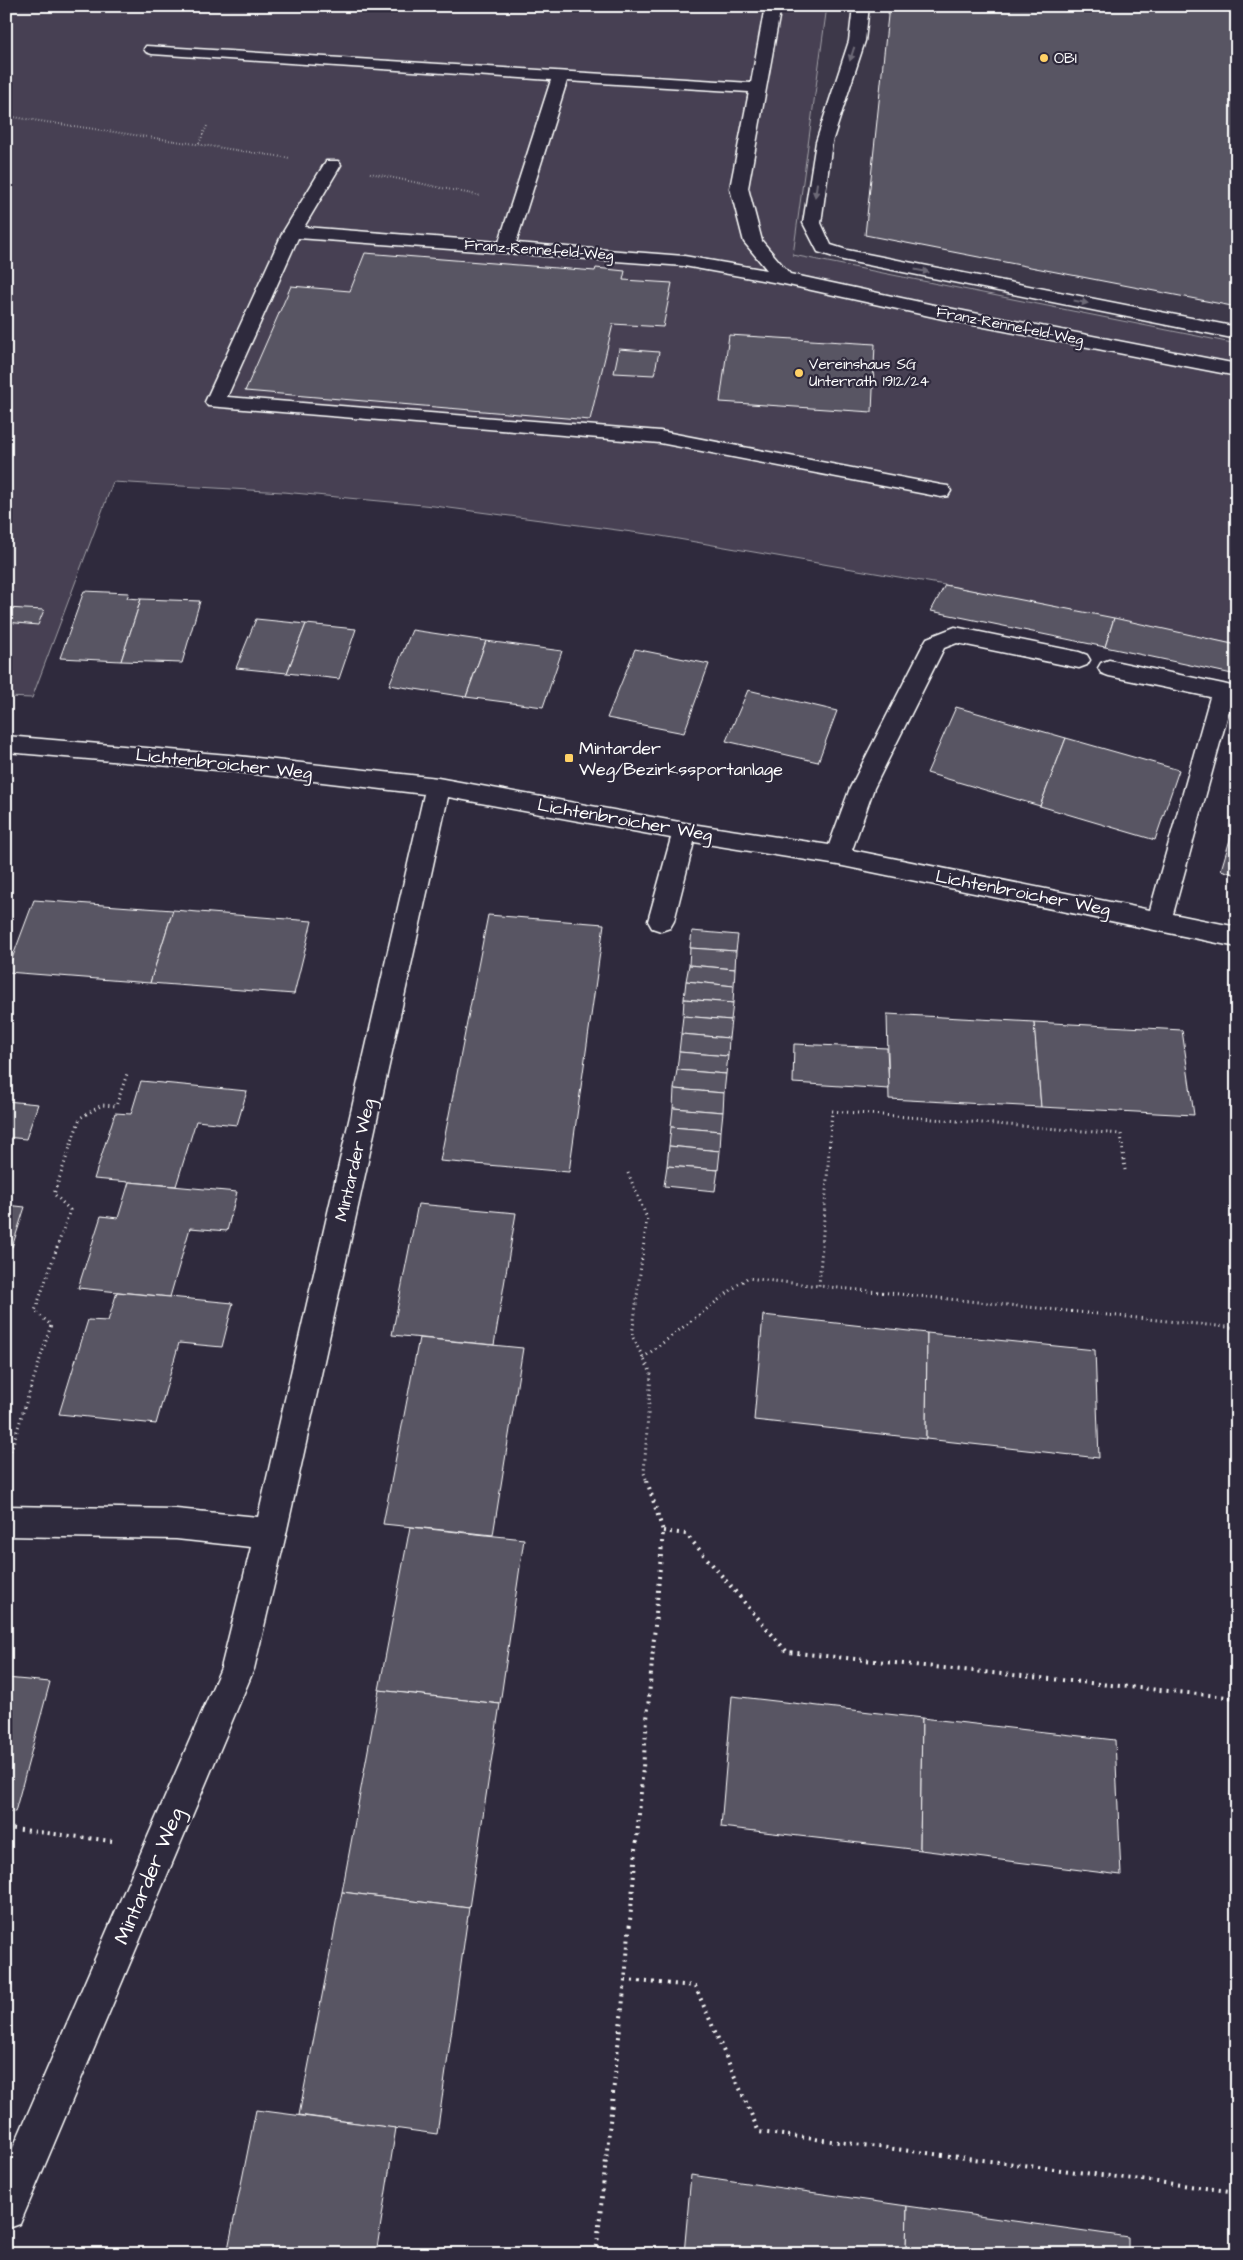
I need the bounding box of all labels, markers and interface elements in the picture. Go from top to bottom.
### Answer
one-way arrow [848,47,856,62]
place label: OBI [1054,48,1077,69]
marker: OBI [1038,52,1050,64]
one-way arrow [812,182,820,198]
street label: Franz-Rennefeld-Weg [464,234,615,267]
one-way arrow [914,267,930,275]
one-way arrow [1074,299,1090,307]
street label: Franz-Rennefeld-Weg [934,301,1086,352]
place label: Vereinshaus SG Unterrath 1912/24 [809,354,929,392]
marker: Vereinshaus SG Unterrath 1912/24 [793,367,805,379]
place label: Mintarder Weg/Bezirkssportanlage [579,736,783,783]
street label: Lichtenbroicher Weg [134,742,314,787]
marker: Mintarder Weg/Bezirkssportanlage [563,752,575,764]
street label: Lichtenbroicher Weg [535,792,715,849]
street label: Lichtenbroicher Weg [933,864,1113,923]
street label: Mintarder Weg [329,1096,382,1224]
street label: Mintarder Weg [107,1803,193,1950]

